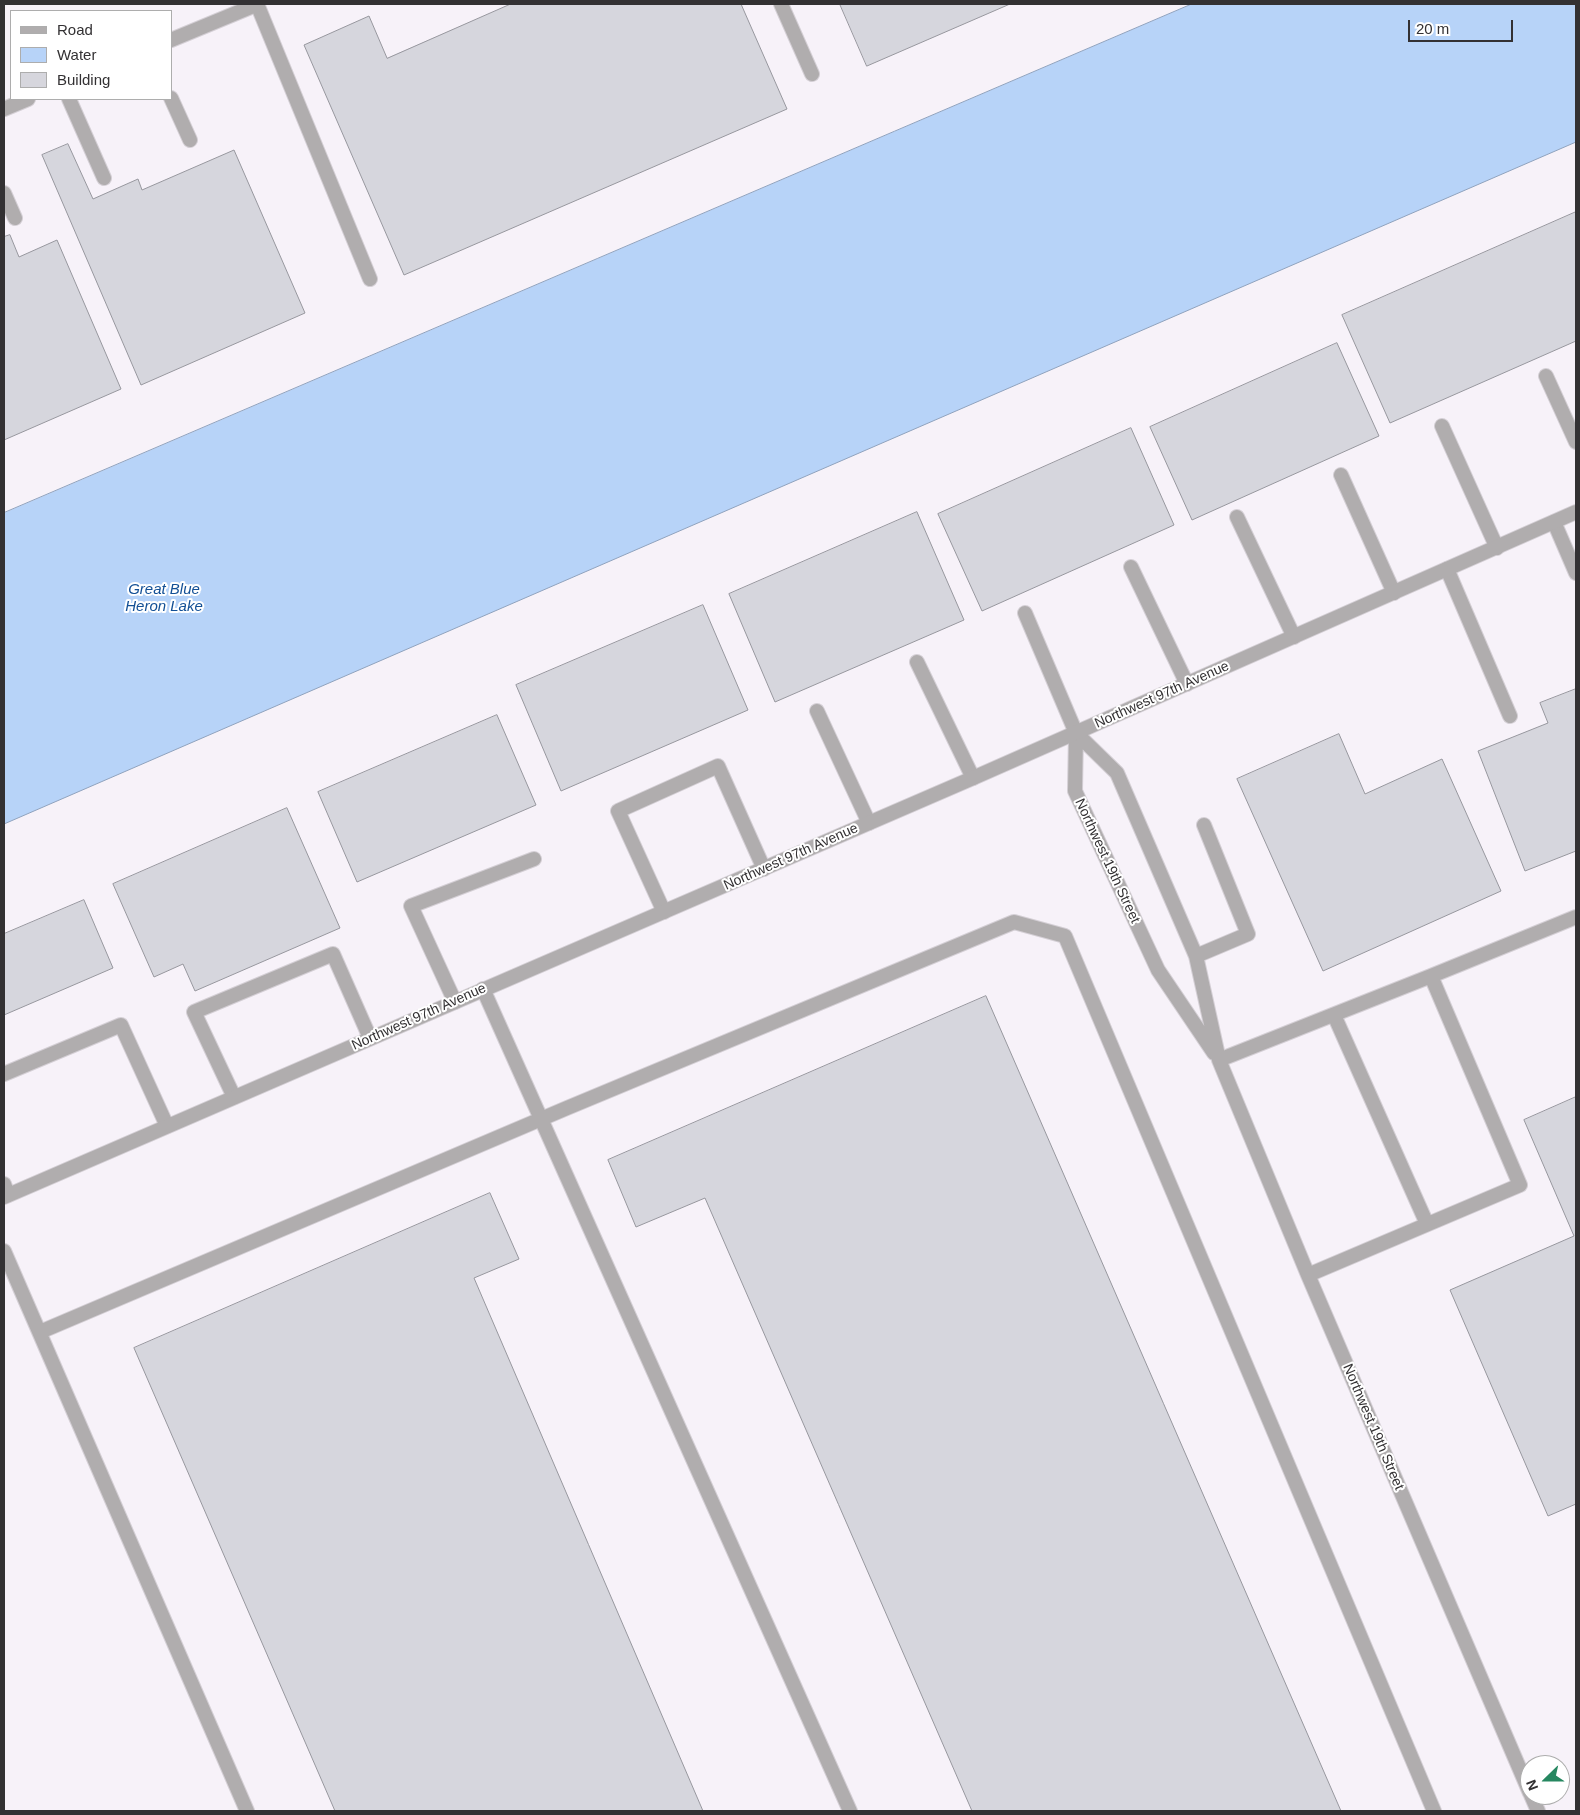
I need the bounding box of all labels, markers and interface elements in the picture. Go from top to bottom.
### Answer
legend [10,10,172,100]
scale bar [1410,10,1515,42]
text: 20 m [1416,20,1449,37]
text: Road [57,21,93,38]
text: Water [57,46,96,63]
text: Building [57,71,110,88]
water label: Great Blue Heron Lake [125,581,203,616]
street label: Northwest 97th Avenue [1092,658,1232,732]
street label: Northwest 19th Street [1071,796,1143,926]
street label: Northwest 97th Avenue [721,820,861,894]
street label: Northwest 97th Avenue [349,980,489,1054]
street label: Northwest 19th Street [1339,1361,1407,1493]
north arrow [1520,1755,1570,1805]
text: N [1523,1778,1541,1793]

